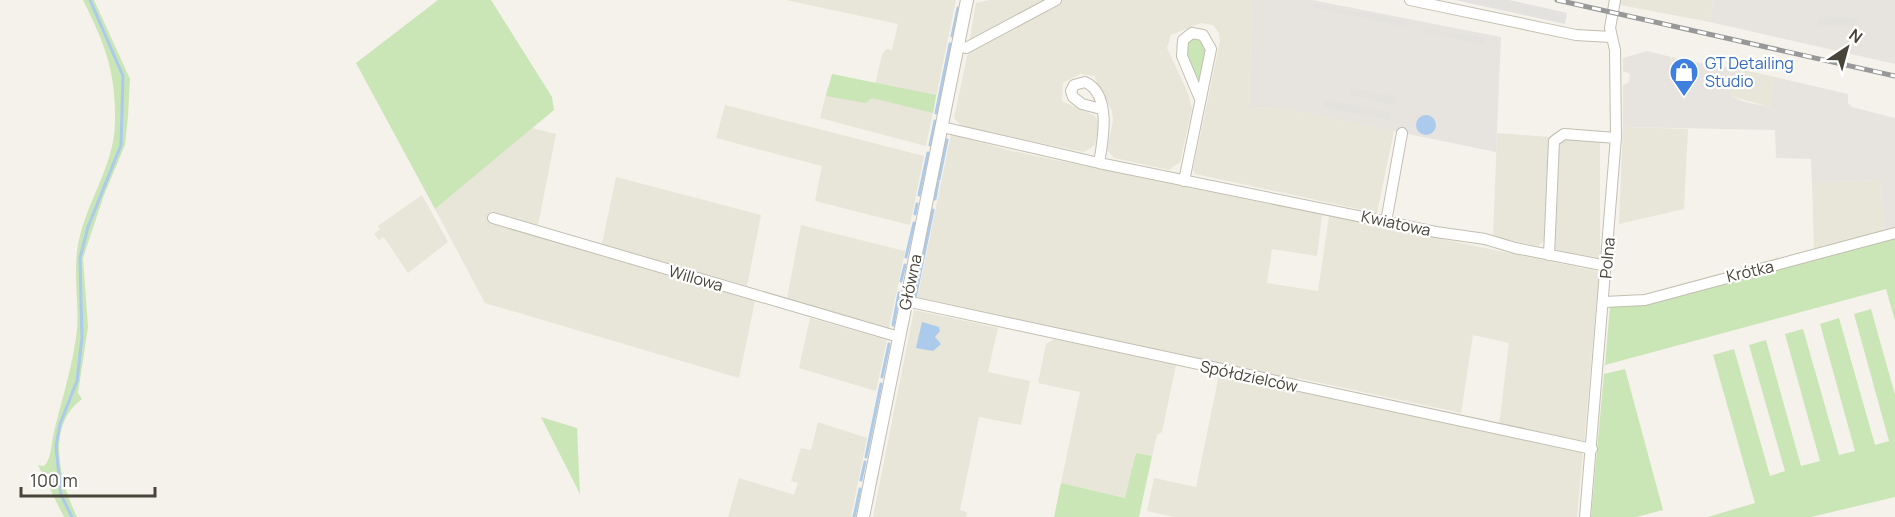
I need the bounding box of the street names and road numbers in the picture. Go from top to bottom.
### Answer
street label: Kwiatowa [1359,205,1433,241]
street label: Polna [1594,237,1620,279]
street label: Główna [893,252,927,312]
street label: Krótka [1724,255,1776,287]
street label: Willowa [666,260,726,296]
street label: Spółdzielców [1198,355,1300,397]

